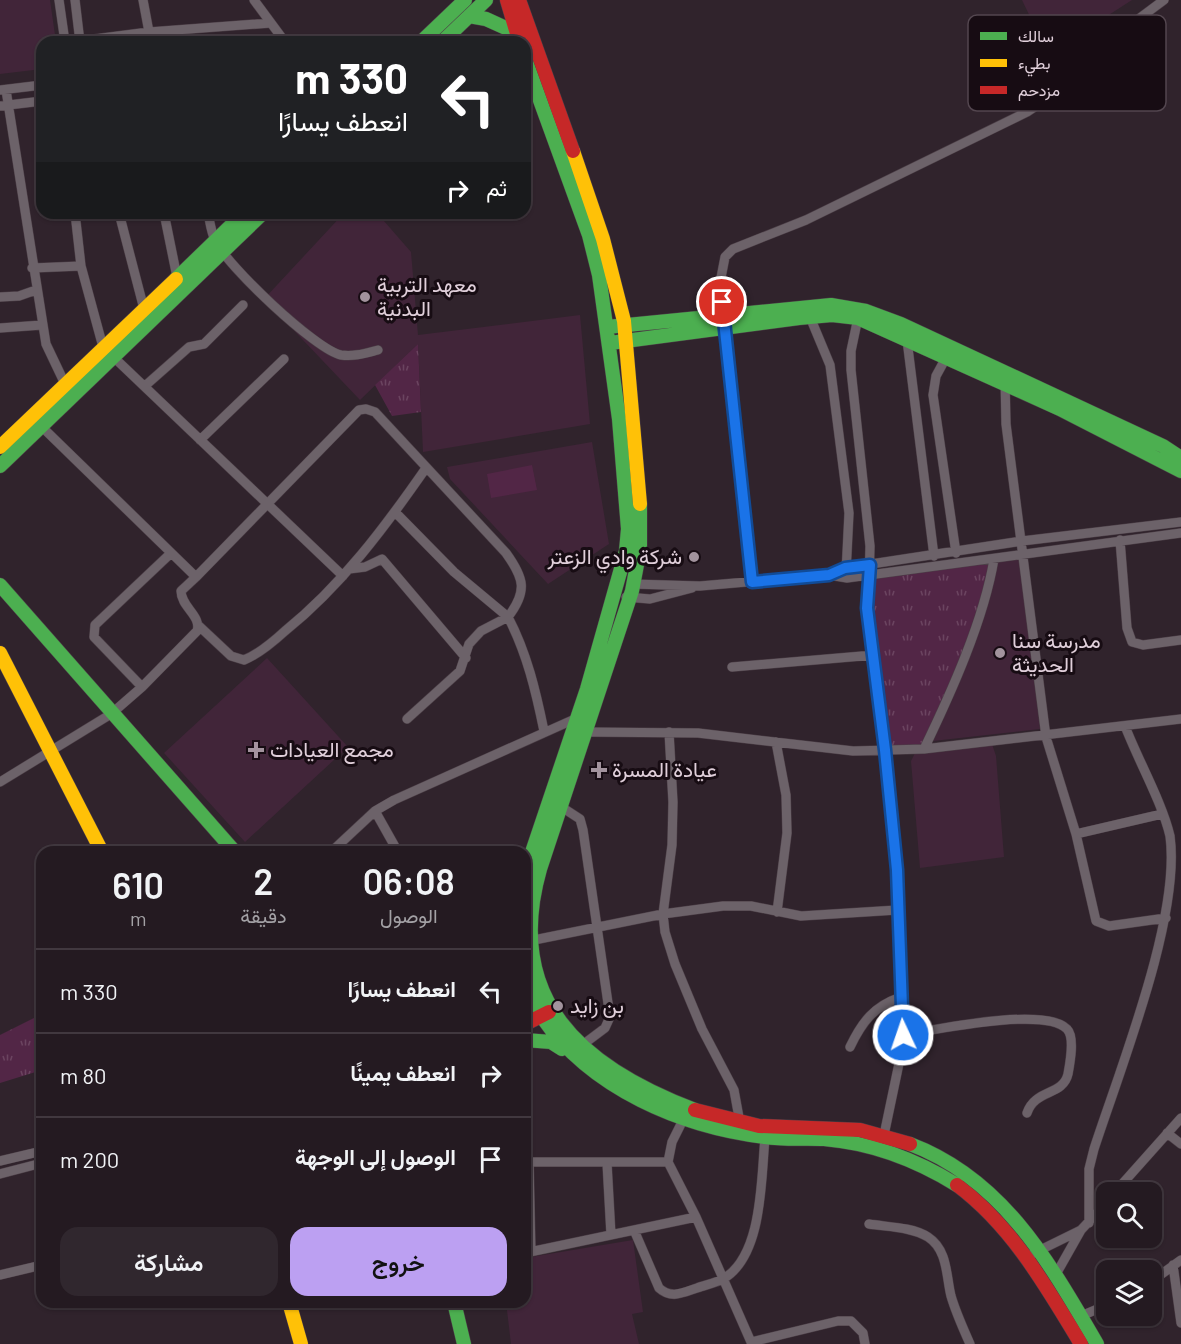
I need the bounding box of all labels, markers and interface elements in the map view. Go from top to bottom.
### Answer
legend [968,15,1166,111]
text: سالك [1018,26,1054,45]
text: 330 m [295,52,408,102]
text: بطيء [1018,53,1050,77]
icon: left [429,60,507,138]
text: مزدحم [1018,80,1060,101]
text: انعطف يسارًا [278,104,408,136]
icon: right [441,174,474,207]
text: ثم [486,174,507,200]
place label: معهد التربية البدنية [377,271,477,321]
pin [696,276,747,327]
icon: arrive [705,285,738,318]
marker: معهد التربية البدنية [358,290,372,304]
place label: شركة وادي الزعتر [547,543,682,574]
marker: شركة وادي الزعتر [687,550,701,564]
place label: مدرسة سنا الحديثة [1012,627,1101,677]
marker: مدرسة سنا الحديثة [993,646,1007,660]
place label: مجمع العيادات [270,736,394,764]
marker: مجمع العيادات [247,741,265,759]
place label: عيادة المسرة [612,756,717,783]
marker: عيادة المسرة [590,761,608,779]
text: 2 [254,859,273,902]
text: 06:08 [363,859,455,902]
text: 610 [112,863,164,906]
text: دقيقة [240,903,287,927]
text: الوصول [380,903,438,927]
text: m [130,906,146,930]
text: انعطف يسارًا [347,975,456,1001]
icon: left [474,975,507,1008]
text: 330 m [60,978,118,1004]
place label: بن زايد [570,992,624,1019]
marker: بن زايد [551,999,565,1013]
position arrow [871,1003,935,1067]
text: انعطف يمينًا [350,1059,456,1085]
icon: right [474,1059,507,1092]
text: 80 m [60,1062,107,1088]
text: الوصول إلى الوجهة [295,1143,456,1169]
icon: arrive [474,1143,507,1176]
text: 200 m [60,1146,119,1172]
map controls [1096,1182,1162,1326]
button: search [1096,1182,1162,1248]
button: مشاركة [60,1227,278,1296]
button: خروج [290,1227,507,1296]
button: layers [1096,1260,1162,1326]

